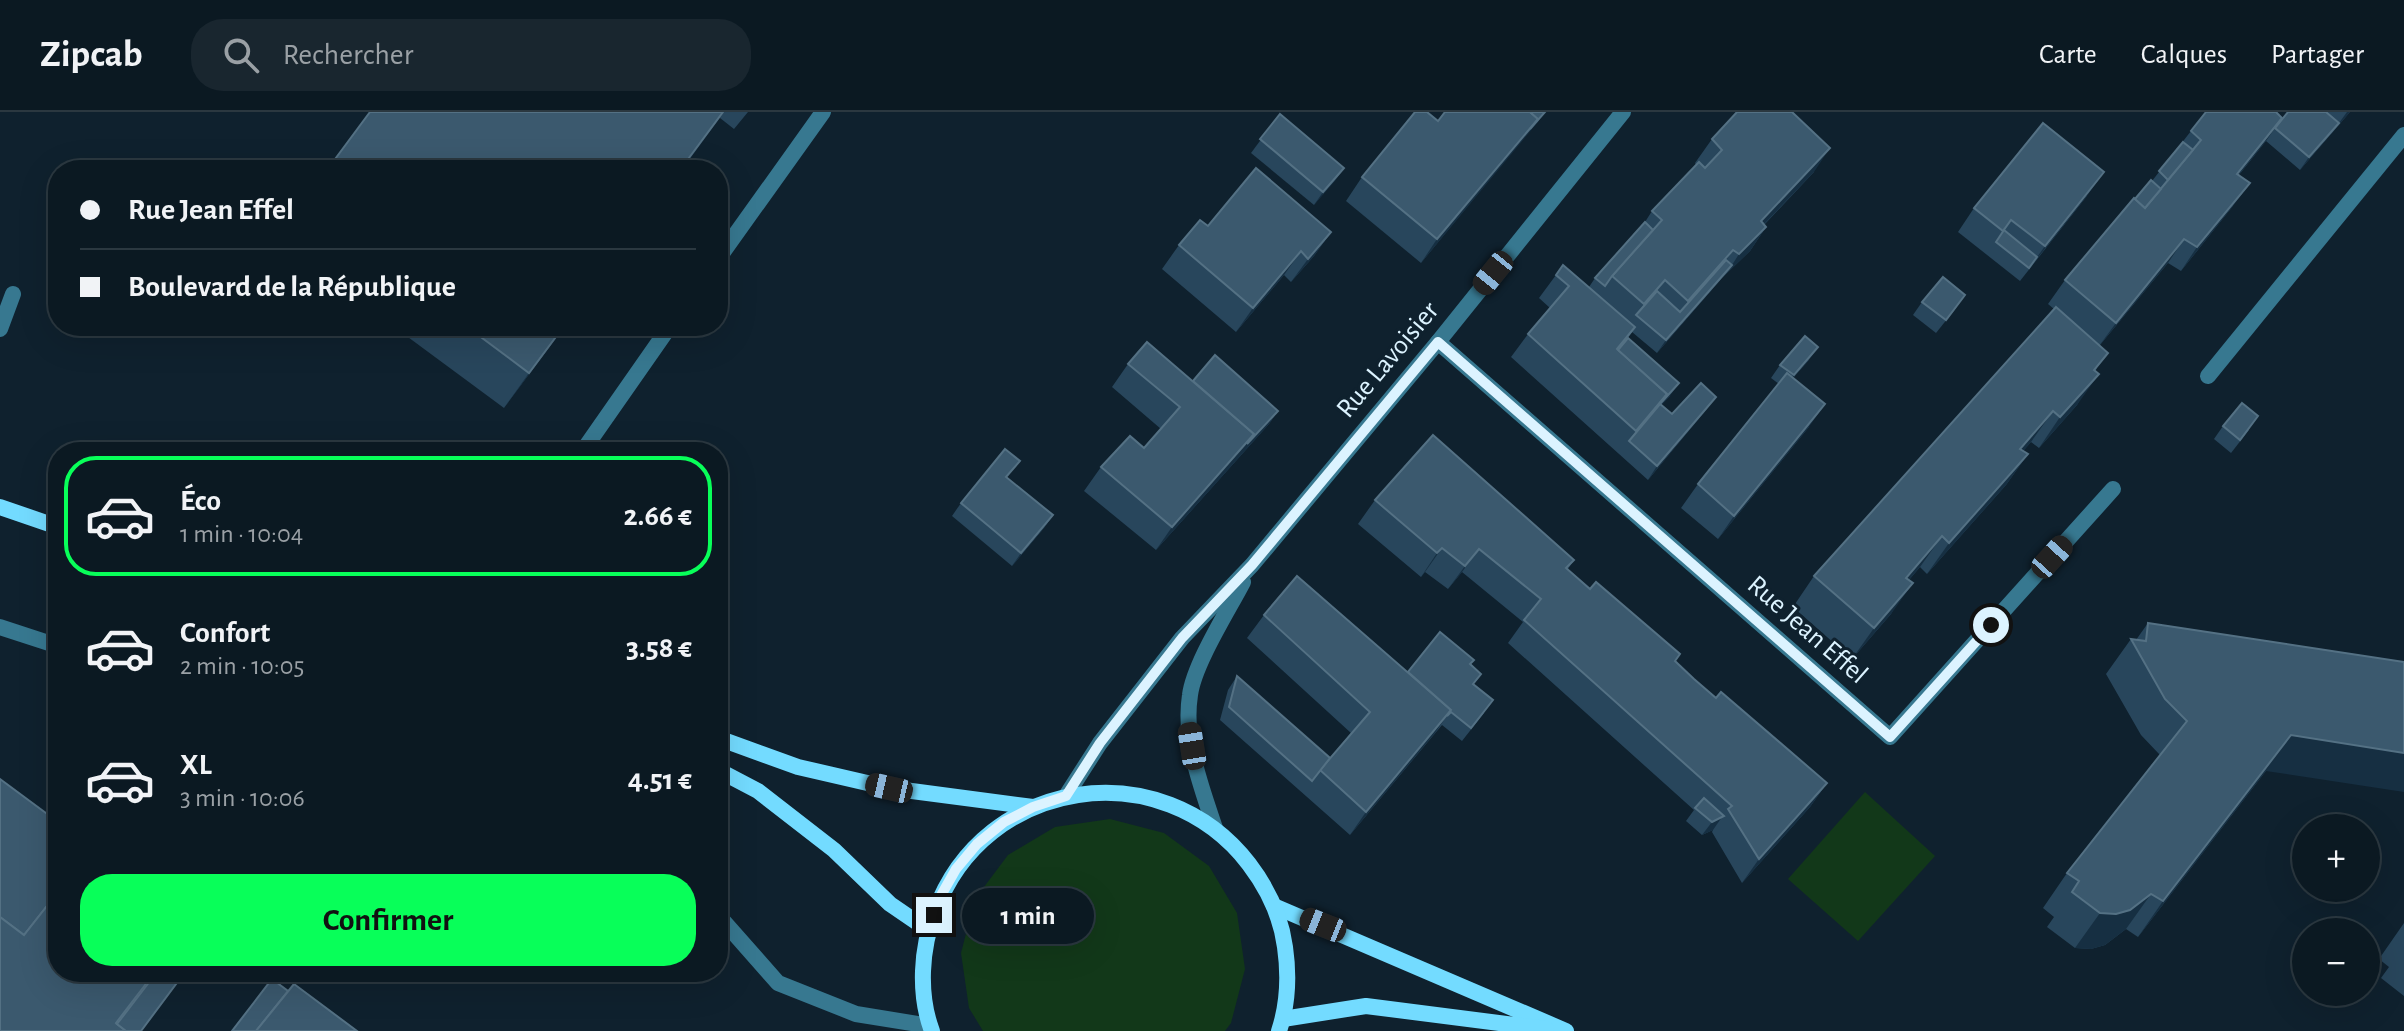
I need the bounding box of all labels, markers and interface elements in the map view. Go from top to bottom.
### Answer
search box [191,19,751,91]
icon: search [219,33,263,77]
text: Zipcab [40,36,143,74]
text: Rechercher [283,40,413,70]
text: Carte [2039,41,2097,69]
text: Calques [2141,41,2227,69]
text: Partager [2271,41,2364,69]
text: Rue Jean Effel [128,195,294,225]
car [1469,247,1517,299]
text: Boulevard de la République [128,272,456,302]
street label: Rue Lavoisier [1332,297,1444,423]
icon: car [84,480,156,552]
text: Éco [180,486,221,516]
text: 2.66 € [623,501,692,531]
text: 1 min · 10:04 [180,521,303,547]
car [2027,531,2077,583]
street label: Rue Jean Effel [1742,571,1872,689]
route start [1973,607,2009,643]
icon: car [84,612,156,684]
text: Confort [180,618,270,648]
text: 3.58 € [626,633,692,663]
text: 2 min · 10:05 [180,653,304,679]
car [1176,720,1208,772]
icon: car [84,744,156,816]
text: XL [180,750,212,780]
text: 4.51 € [628,765,692,795]
car [863,771,915,805]
text: 3 min · 10:06 [180,785,305,811]
map controls [2292,814,2380,1006]
button: + [2292,814,2380,902]
button: Confirmer [80,874,696,966]
callout: 1 min [962,887,1094,943]
route end [916,897,952,933]
text: 1 min [1001,903,1055,929]
car [1296,905,1350,945]
button: − [2292,918,2380,1006]

